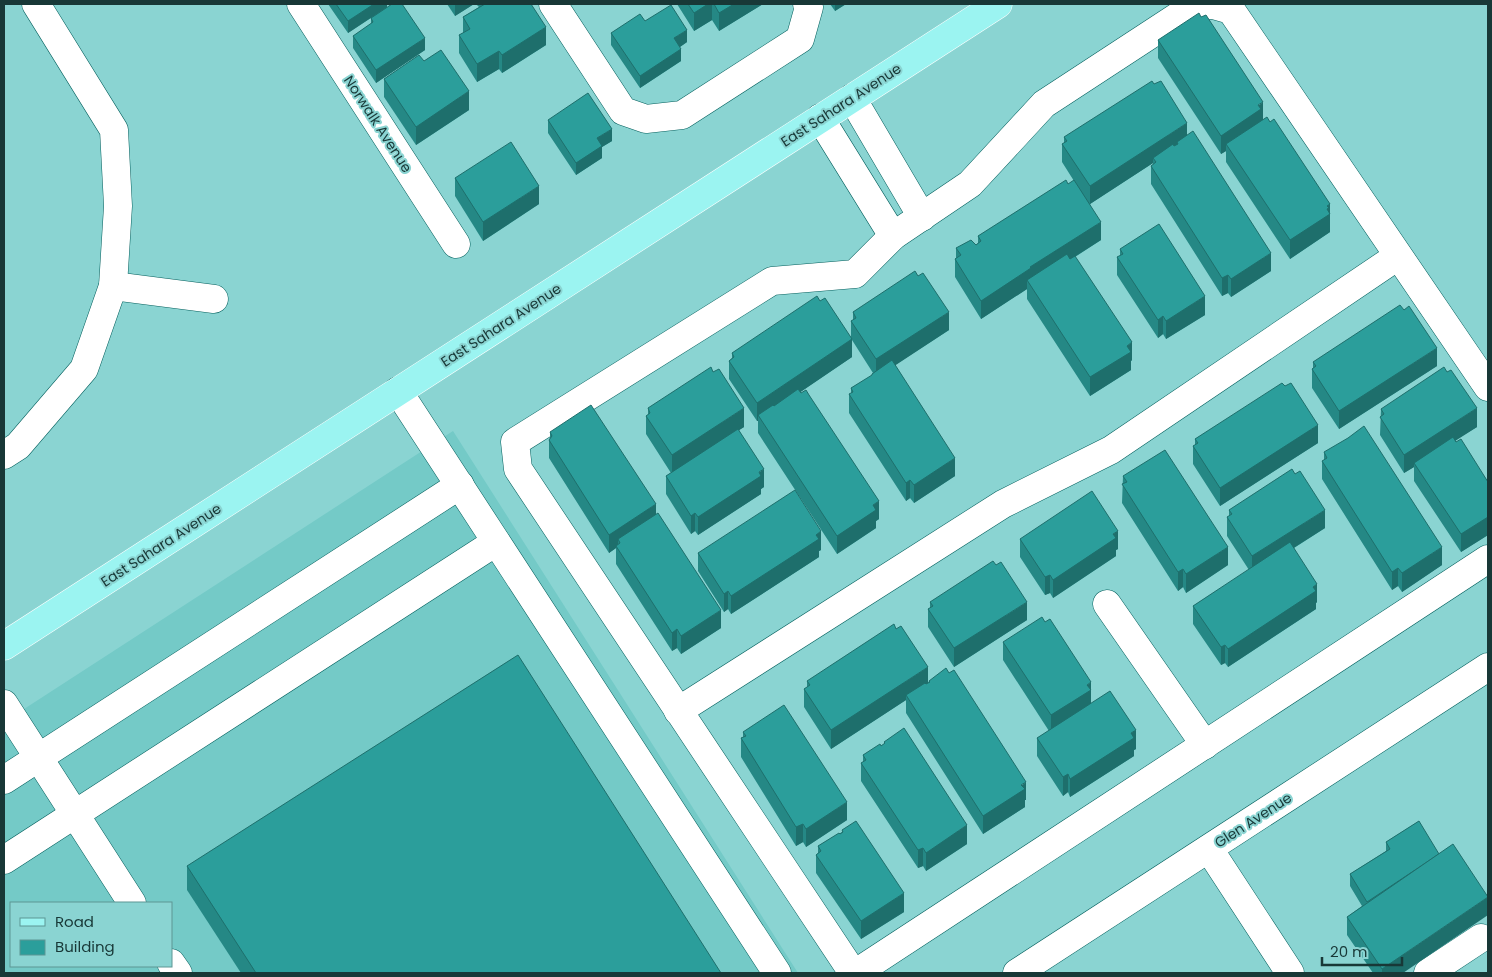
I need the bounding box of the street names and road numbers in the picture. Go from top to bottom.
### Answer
street label: East Sahara Avenue [777,58,905,151]
street label: Norwalk Avenue [339,72,417,177]
street label: East Sahara Avenue [437,278,565,371]
street label: East Sahara Avenue [97,498,225,591]
street label: Glen Avenue [1211,787,1296,852]

